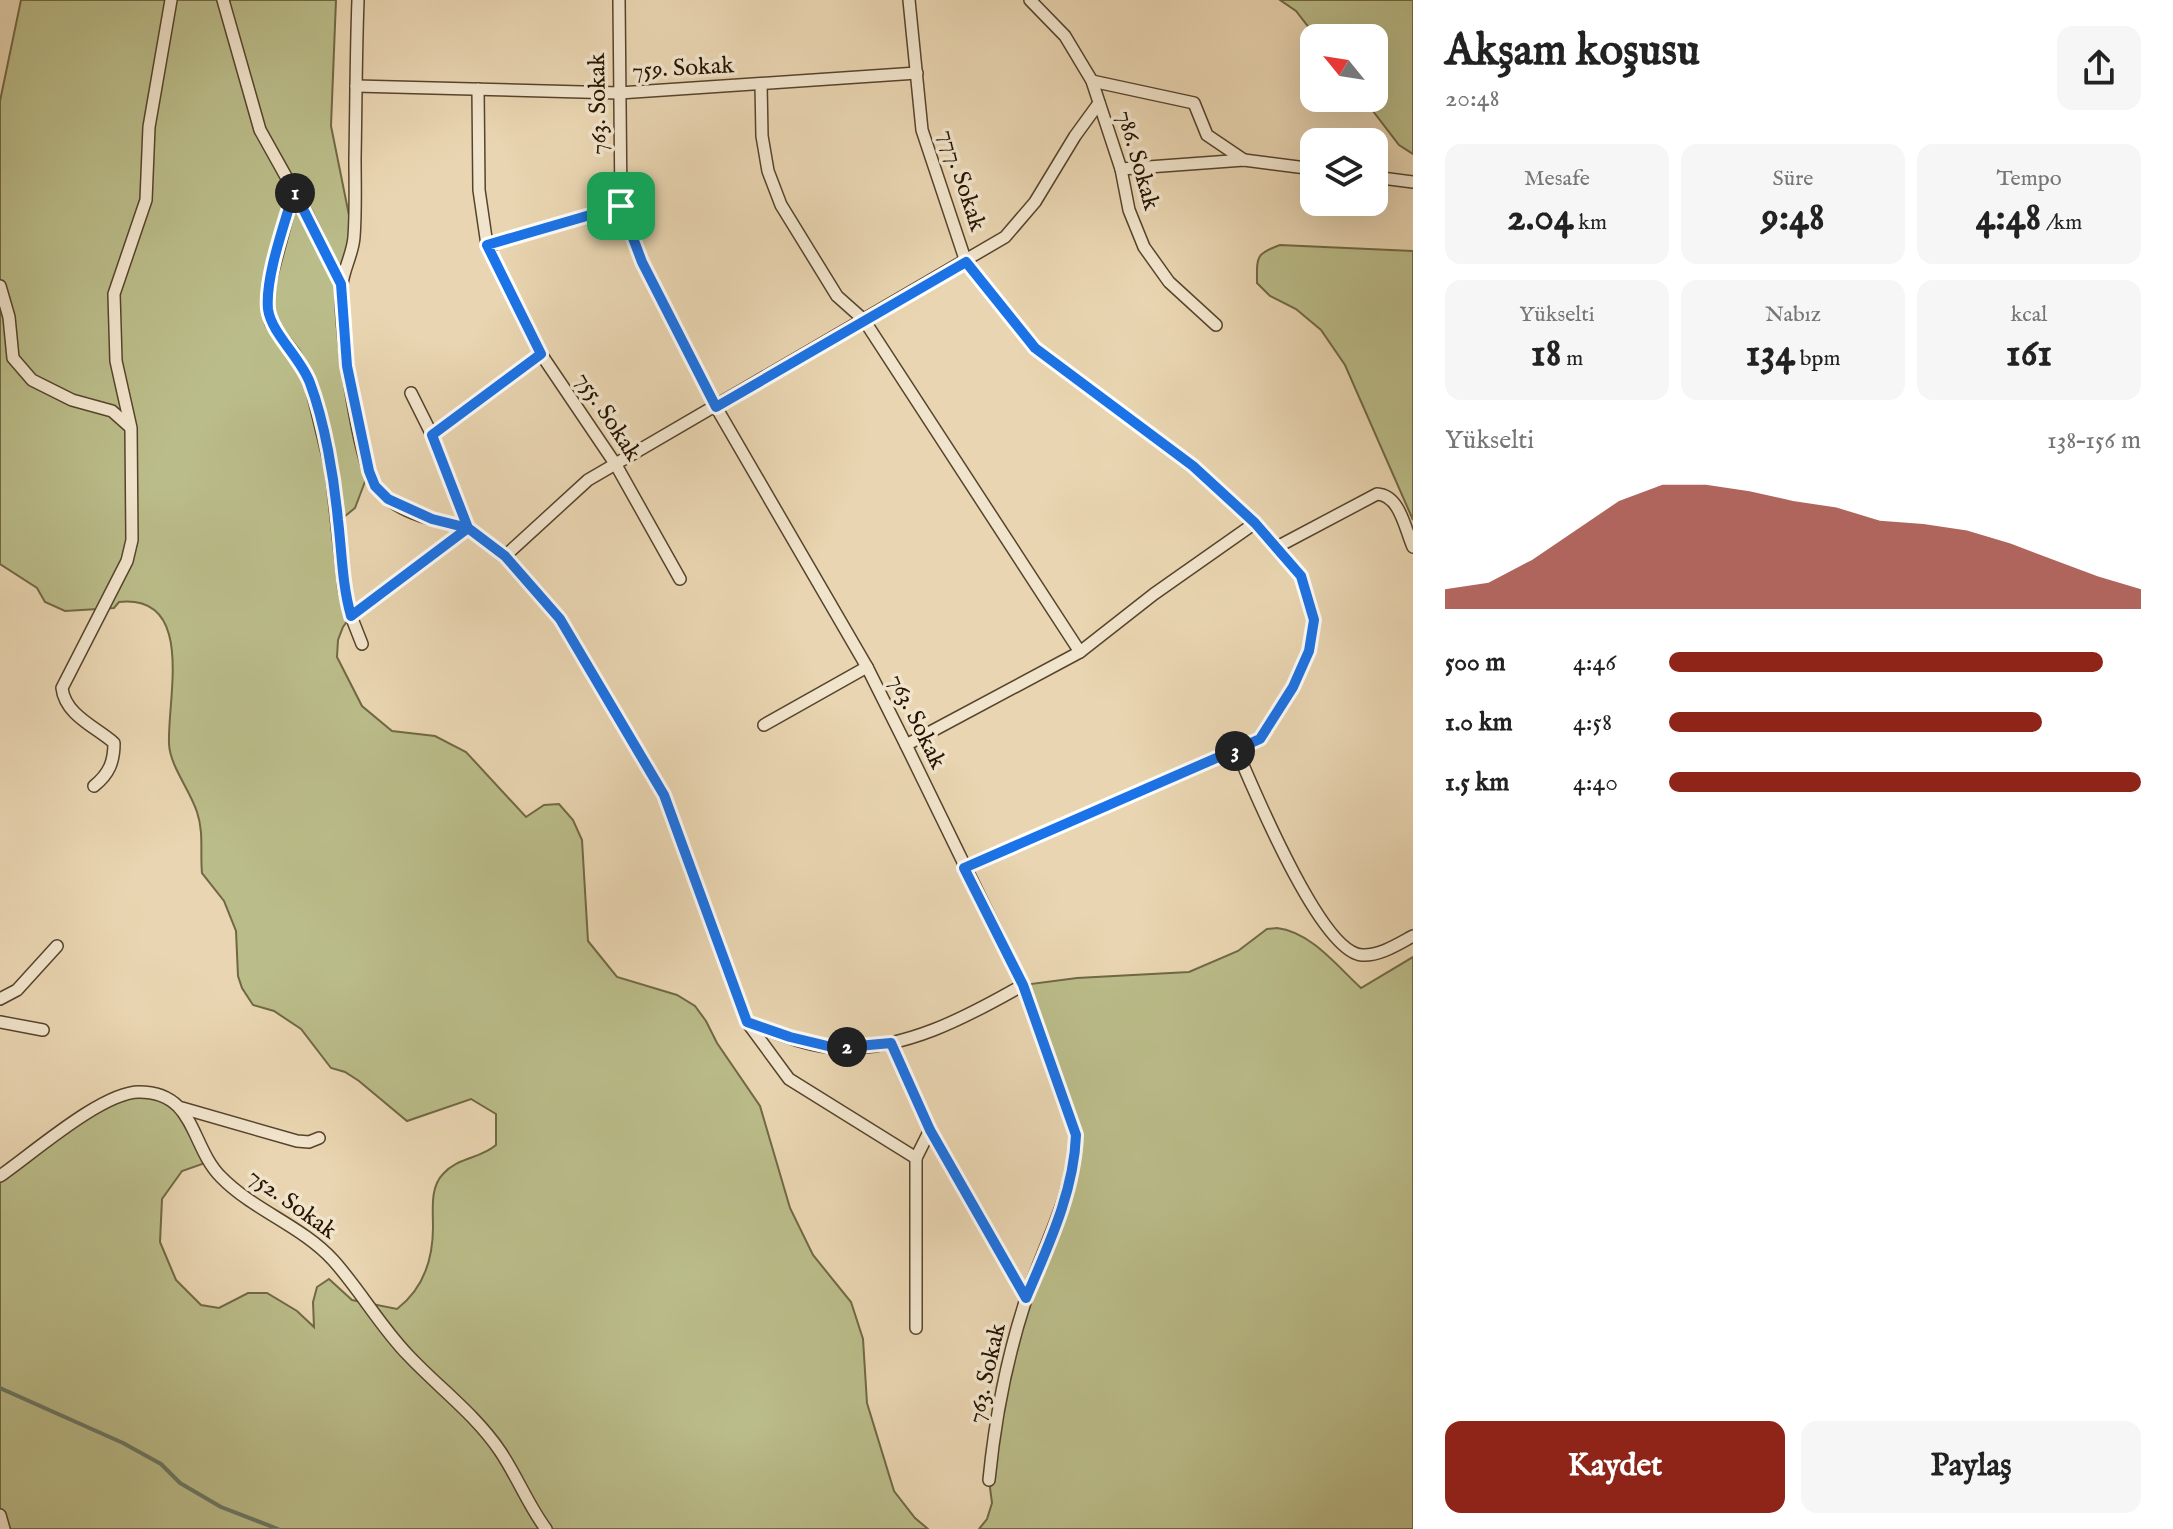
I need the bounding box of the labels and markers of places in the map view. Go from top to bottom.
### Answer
pin [587,172,655,240]
pin: 1 [275,173,315,213]
pin: 3 [1215,731,1255,771]
pin: 2 [827,1027,867,1067]

